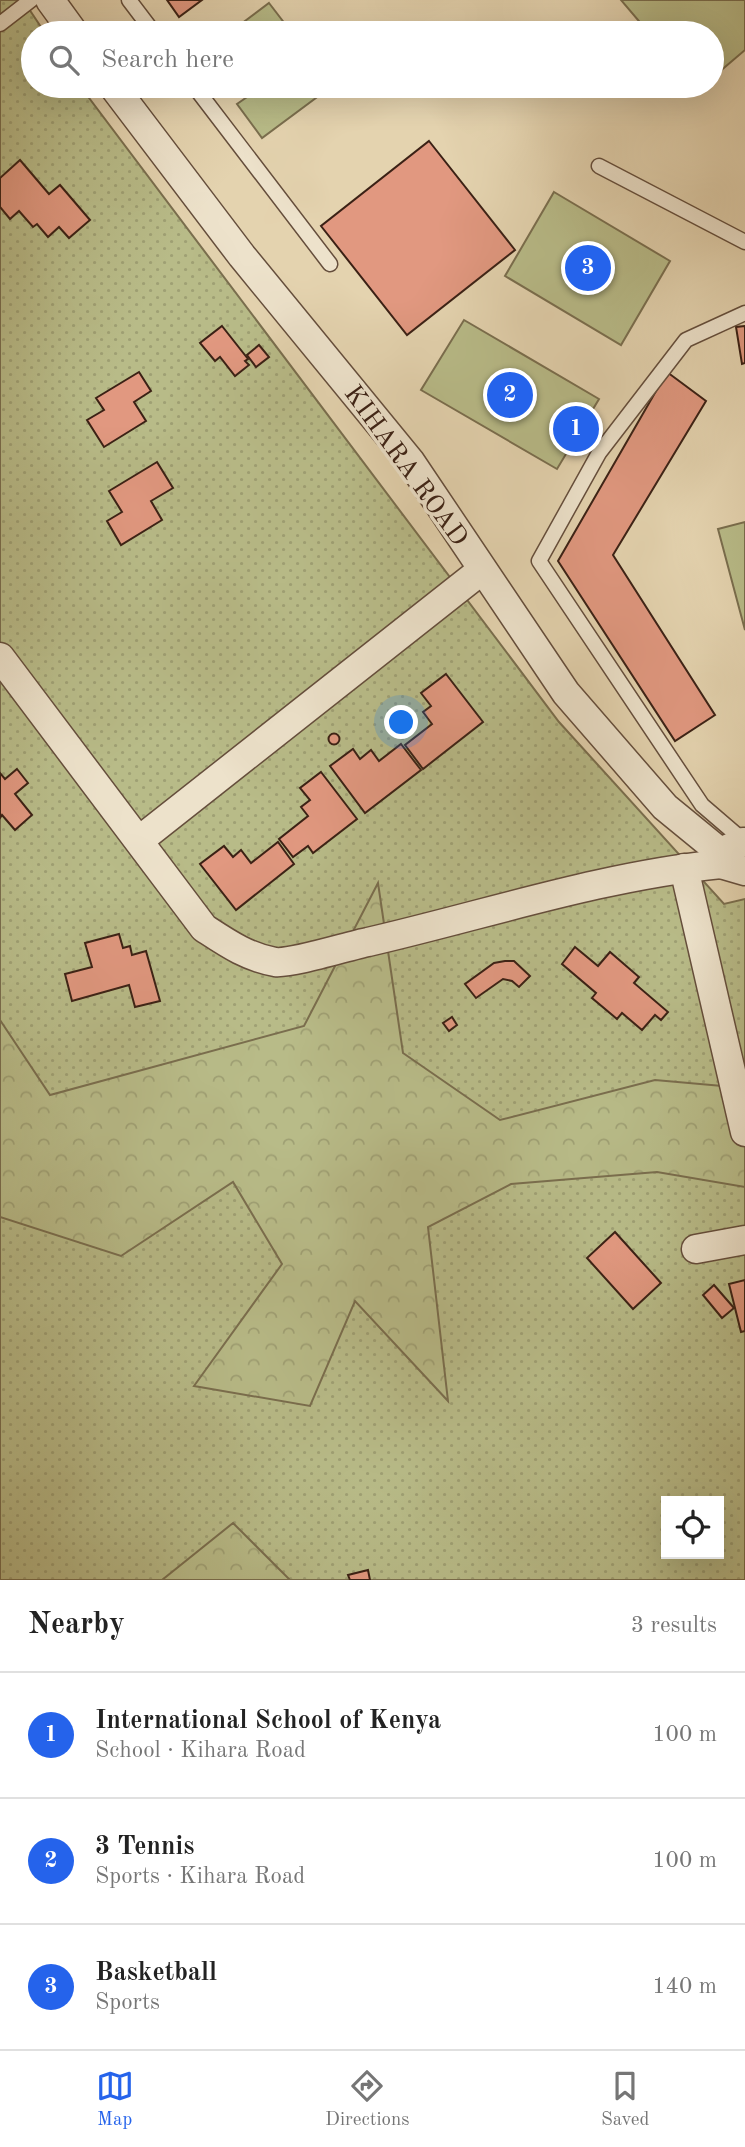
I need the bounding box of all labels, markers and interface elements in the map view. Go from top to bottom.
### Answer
search box [21,21,724,98]
icon: search [45,41,83,79]
text: Search here [101,47,234,73]
pin: 3 [565,242,611,294]
pin: 2 [487,369,533,421]
street label: KIHARA ROAD [339,381,472,551]
pin: 1 [553,403,599,455]
your location [384,705,418,739]
map controls [661,1496,724,1559]
button: locate [661,1496,724,1559]
text: Nearby [28,1610,125,1640]
text: 3 results [631,1614,717,1637]
text: International School of Kenya [95,1708,441,1734]
text: 1 [44,1723,58,1746]
text: 100 m [652,1723,717,1746]
text: School · Kihara Road [95,1739,306,1762]
text: 3 Tennis [95,1834,194,1860]
text: 2 [44,1849,58,1872]
text: 100 m [652,1849,717,1872]
text: Sports · Kihara Road [95,1865,305,1888]
text: Basketball [95,1960,217,1986]
text: 3 [44,1975,58,1998]
text: 140 m [652,1975,717,1998]
text: Sports [95,1991,160,2014]
tab: Map [96,2067,134,2132]
tab: Directions [325,2067,410,2132]
tab: Saved [601,2067,649,2132]

